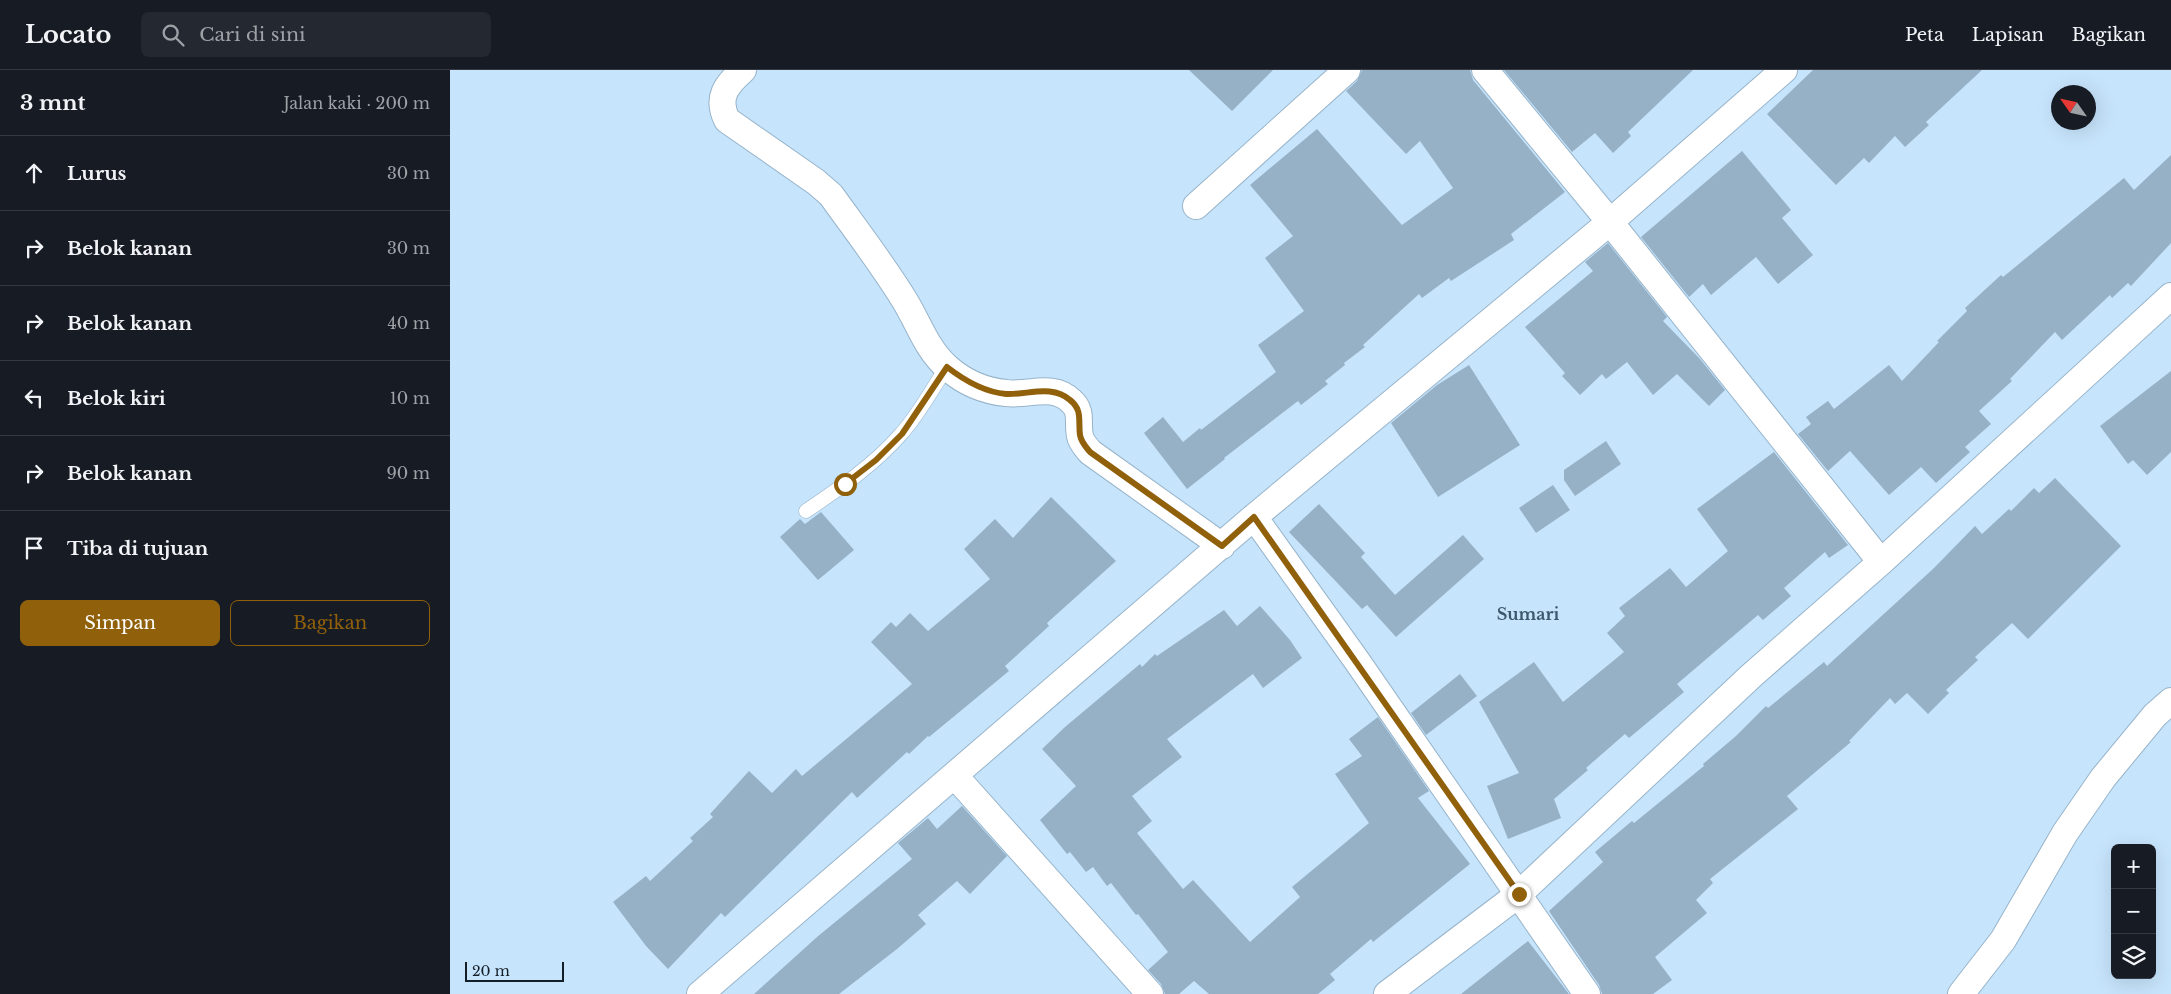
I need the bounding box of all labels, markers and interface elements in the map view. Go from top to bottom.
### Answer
search box [141,12,491,57]
text: Locato [25,20,111,49]
icon: search [159,21,187,49]
text: Cari di sini [199,23,305,46]
text: Peta [1905,24,1944,46]
text: Lapisan [1972,24,2044,46]
text: Bagikan [2072,24,2146,46]
north arrow [2051,85,2096,130]
text: 3 mnt [20,90,85,116]
text: Jalan kaki · 200 m [283,93,430,113]
icon: ahead [20,159,48,187]
text: Lurus [67,162,126,185]
text: 30 m [387,163,430,183]
icon: right [20,234,48,262]
text: Belok kanan [67,237,192,260]
text: 30 m [387,238,430,258]
icon: right [20,309,48,337]
text: Belok kanan [67,312,192,335]
text: 40 m [387,313,430,333]
icon: left [20,384,48,412]
text: Belok kiri [67,387,166,410]
text: 10 m [390,388,430,408]
icon: right [20,459,48,487]
text: Belok kanan [67,462,192,485]
text: 90 m [387,463,430,483]
route start [834,473,857,496]
icon: arrive [20,534,48,562]
text: Tiba di tujuan [67,537,208,560]
button: Simpan [20,600,220,646]
button: Bagikan [230,600,430,646]
district label: Sumari [1497,604,1559,624]
map controls [2111,844,2156,979]
button: + [2111,844,2156,889]
route end [1508,883,1531,906]
button: − [2111,889,2156,934]
button: layers [2111,934,2156,979]
scale bar [465,959,564,982]
text: 20 m [472,962,510,980]

